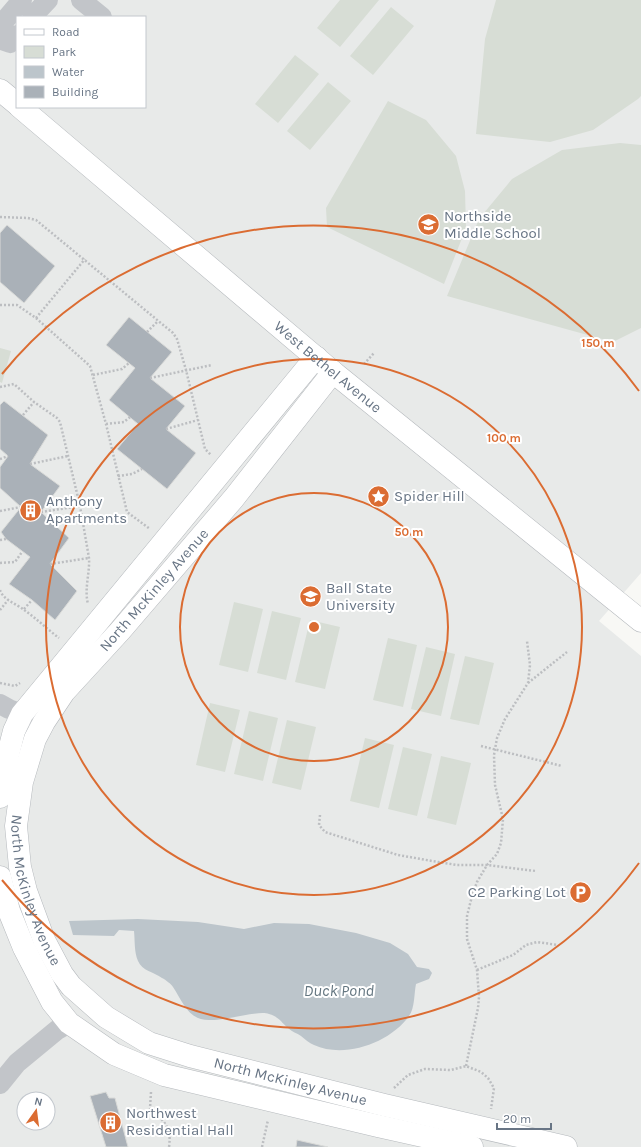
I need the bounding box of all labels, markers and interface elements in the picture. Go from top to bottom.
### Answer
legend [16,16,146,108]
text: Road [52,25,80,39]
text: Park [52,45,77,59]
text: Water [52,65,85,79]
text: Building [52,85,99,99]
place label: Northside Middle School [444,207,541,242]
school or university icon: Northside Middle School [416,212,442,238]
street label: West Bethel Avenue [270,317,385,417]
text: 150 m [581,336,615,350]
text: 100 m [487,431,521,445]
place icon: Spider Hill [366,483,392,509]
place label: Spider Hill [394,487,465,505]
place label: Anthony Apartments [46,492,127,527]
building icon: Anthony Apartments [18,497,44,523]
street label: North McKinley Avenue [96,525,212,655]
text: 50 m [395,525,424,539]
place label: Ball State University [326,579,395,614]
school or university icon: Ball State University [297,584,323,610]
centre of rings [307,620,321,634]
street label: North McKinley Avenue [7,813,65,969]
parking icon: C2 Parking Lot [568,879,594,905]
place label: C2 Parking Lot [468,883,566,901]
water label: Duck Pond [304,981,375,1000]
street label: North McKinley Avenue [212,1053,369,1109]
north arrow [16,1091,56,1131]
text: N [33,1095,44,1109]
place label: Northwest Residential Hall [126,1104,234,1139]
scale bar [497,1105,551,1131]
building icon: Northwest Residential Hall [97,1109,123,1135]
text: 20 m [503,1112,531,1126]

